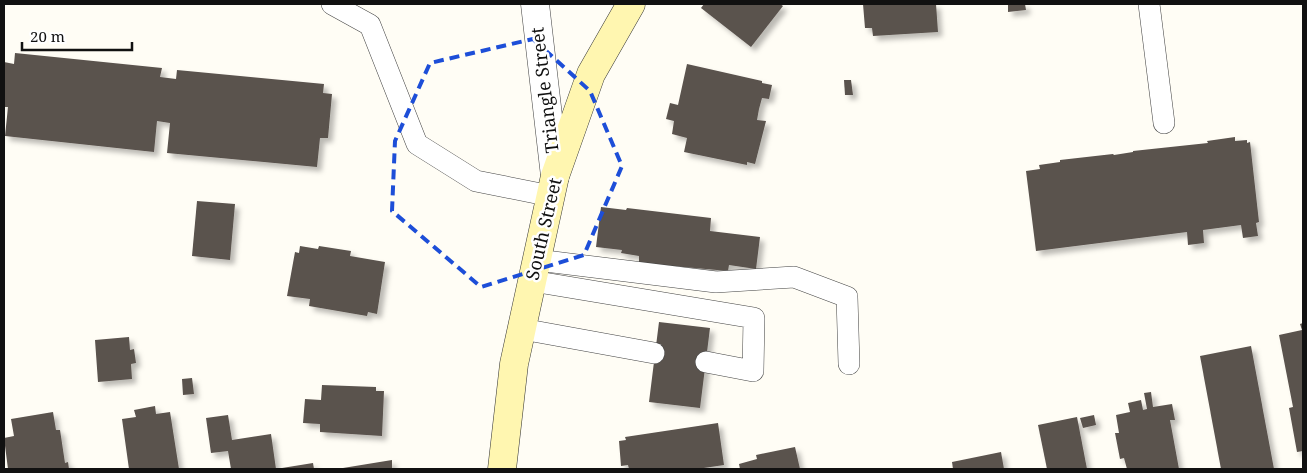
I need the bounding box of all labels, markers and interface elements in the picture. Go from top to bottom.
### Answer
scale bar [22,20,132,52]
text: 20 m [30,26,65,46]
street label: Triangle Street [524,26,564,155]
street label: South Street [520,175,566,282]

